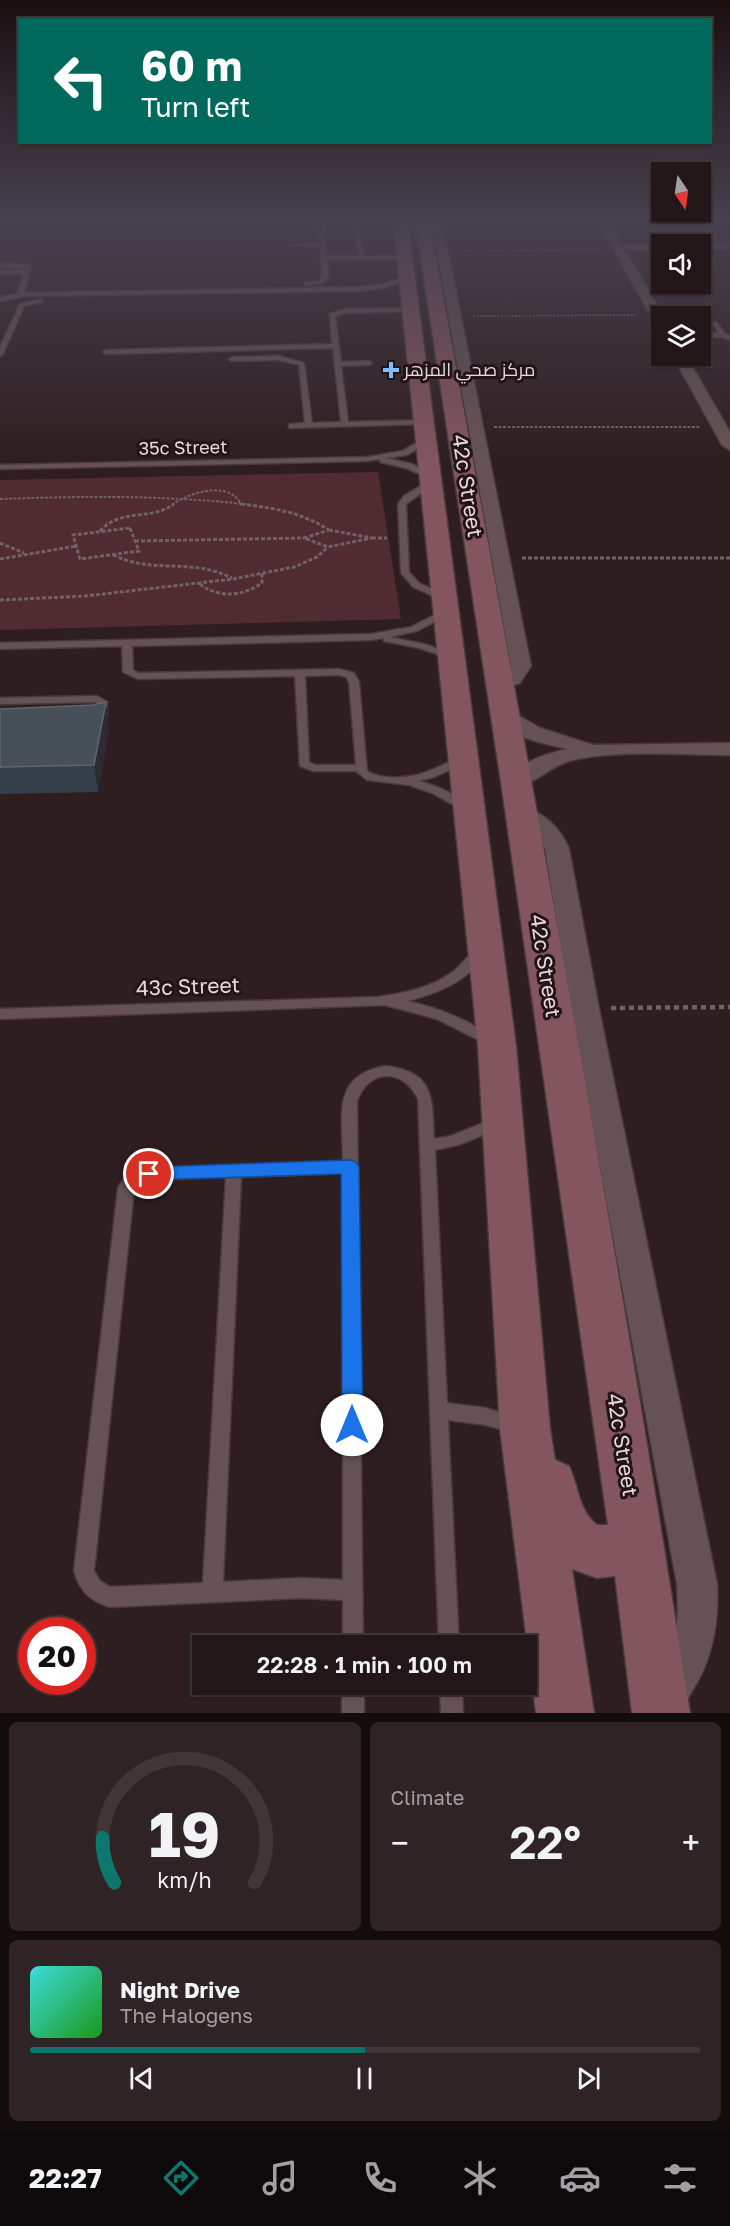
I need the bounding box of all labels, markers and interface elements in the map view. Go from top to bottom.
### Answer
text: 60 m [141,40,242,90]
icon: left [42,42,120,120]
text: Turn left [141,91,250,123]
north arrow [651,162,711,222]
map controls [651,162,711,366]
button: sound [651,234,711,294]
button: layers [651,306,711,366]
place label: مركز صحي المزهر [403,358,535,384]
marker: مركز صحي المزهر [382,361,400,379]
street label: 42c Street [447,433,489,539]
street label: 35c Street [139,435,227,459]
street label: 42c Street [525,913,567,1019]
street label: 43c Street [136,971,240,1001]
pin [123,1148,174,1199]
icon: arrive [132,1157,165,1190]
street label: 42c Street [602,1392,644,1498]
position arrow [320,1393,384,1457]
speed limit sign: 20 [18,1617,96,1695]
text: 22:28 · 1 min · 100 m [257,1651,472,1678]
text: Climate [391,1785,464,1809]
text: 19 [149,1796,221,1871]
text: 22° [510,1815,581,1869]
text: − [391,1823,409,1862]
text: + [682,1823,700,1862]
text: km/h [157,1868,212,1894]
text: Night Drive [120,1976,240,2003]
text: The Halogens [120,2003,253,2027]
icon: previous [125,2062,158,2095]
icon: pause [348,2062,381,2095]
icon: next [572,2062,605,2095]
icon: directions [160,2157,202,2199]
icon: music [259,2157,301,2199]
icon: phone [359,2157,401,2199]
icon: climate [459,2157,501,2199]
icon: car [559,2157,601,2199]
icon: filters [659,2157,701,2199]
text: 22:27 [29,2162,102,2194]

